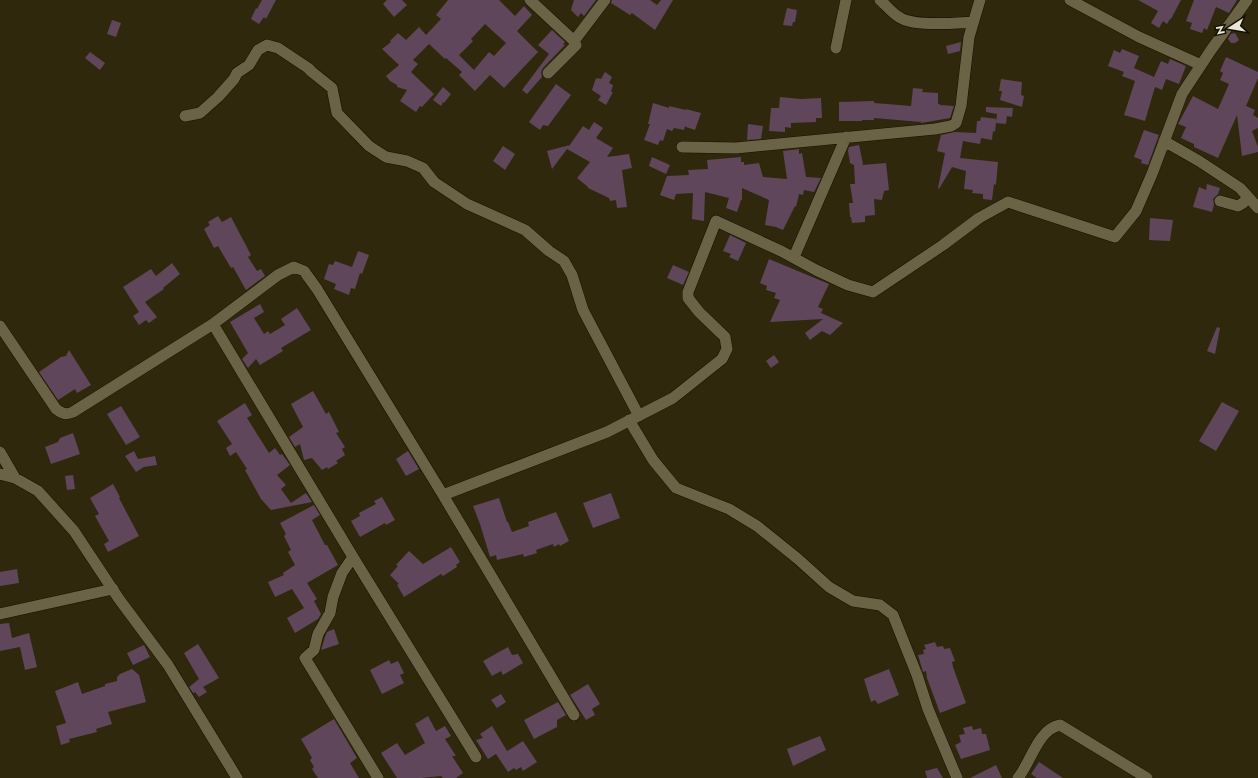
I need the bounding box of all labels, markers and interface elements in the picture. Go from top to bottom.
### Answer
north arrow [1210,8,1250,48]
text: N [1211,24,1229,36]

